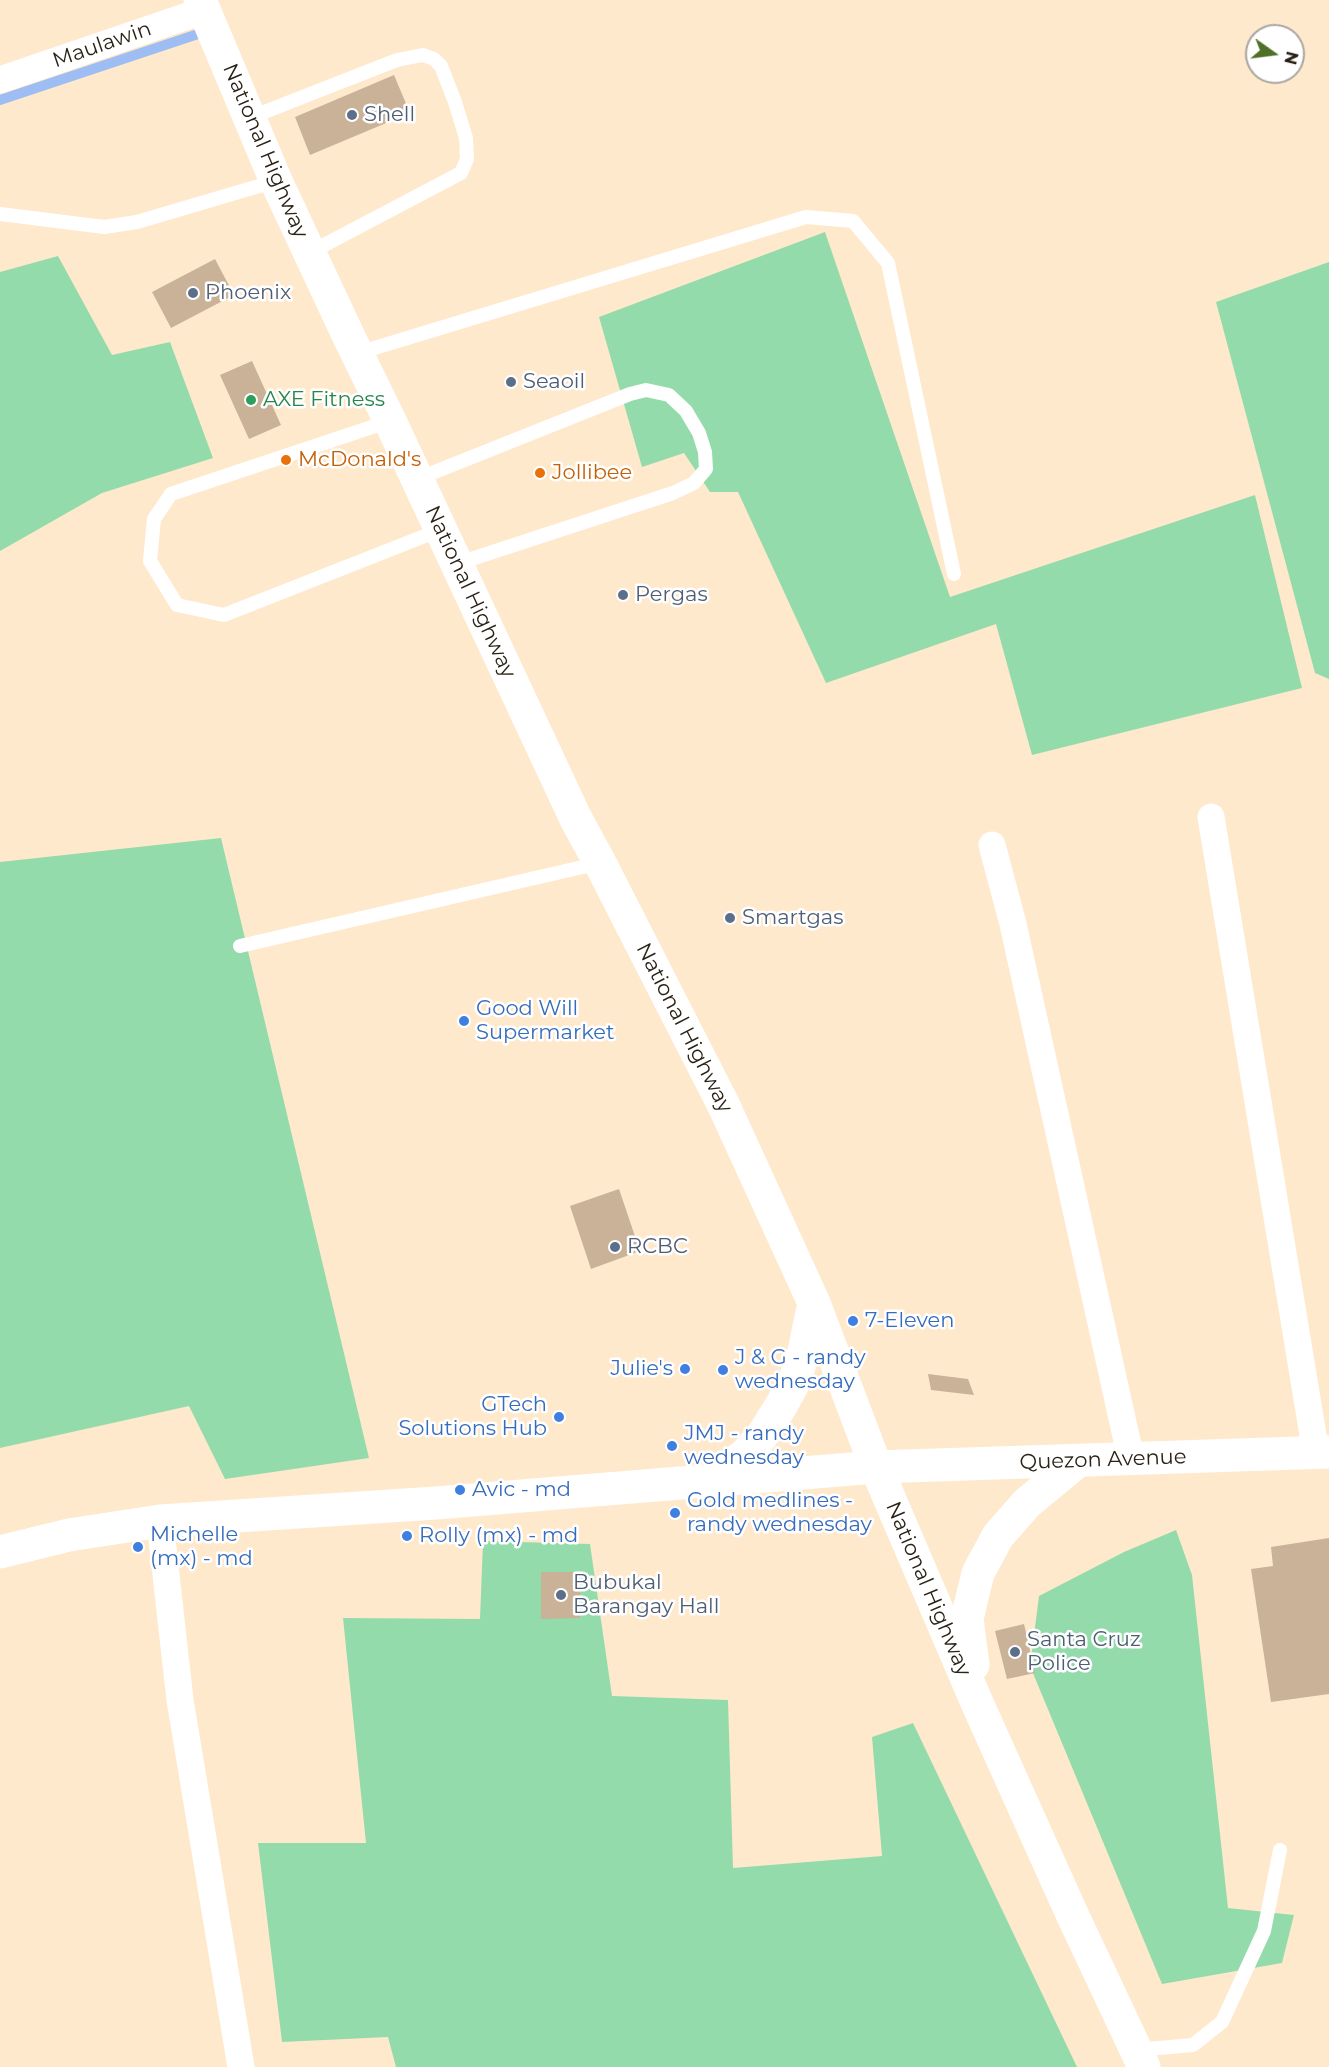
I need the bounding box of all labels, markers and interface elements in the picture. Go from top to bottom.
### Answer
street label: Maulawin [49,16,155,74]
north arrow [1245,24,1305,84]
text: N [1280,49,1302,67]
street label: National Highway [217,60,313,242]
place label: Shell [364,102,415,128]
marker: Shell [345,108,359,122]
place label: Phoenix [205,280,291,306]
marker: Phoenix [186,286,200,300]
place label: Seaoil [523,369,585,395]
marker: Seaoil [504,375,518,389]
place label: AXE Fitness [263,387,385,413]
marker: AXE Fitness [244,393,258,407]
place label: McDonald's [298,447,421,473]
marker: McDonald's [279,453,293,467]
place label: Jollibee [552,460,632,486]
marker: Jollibee [533,466,547,480]
street label: National Highway [419,502,521,682]
place label: Pergas [635,582,708,608]
marker: Pergas [616,588,630,602]
place label: Smartgas [742,905,843,931]
marker: Smartgas [723,911,737,925]
street label: National Highway [630,939,738,1117]
place label: Good Will Supermarket [476,996,614,1046]
marker: Good Will Supermarket [457,1014,471,1028]
place label: RCBC [627,1234,688,1260]
marker: RCBC [608,1240,622,1254]
place label: 7-Eleven [865,1308,954,1334]
marker: 7-Eleven [846,1314,860,1328]
place label: J & G - randy wednesday [735,1345,866,1395]
place label: Julie's [610,1356,673,1382]
marker: Julie's [678,1362,692,1376]
marker: J & G - randy wednesday [716,1363,730,1377]
place label: GTech Solutions Hub [398,1392,547,1442]
marker: GTech Solutions Hub [552,1410,566,1424]
place label: JMJ - randy wednesday [684,1421,804,1471]
marker: JMJ - randy wednesday [665,1439,679,1453]
street label: Quezon Avenue [1019,1444,1187,1476]
place label: Avic - md [472,1477,571,1503]
marker: Avic - md [453,1483,467,1497]
place label: Gold medlines - randy wednesday [687,1488,872,1538]
street label: National Highway [880,1498,976,1680]
marker: Gold medlines - randy wednesday [668,1506,682,1520]
place label: Michelle (mx) - md [150,1522,253,1572]
place label: Rolly (mx) - md [419,1523,578,1549]
marker: Rolly (mx) - md [400,1529,414,1543]
marker: Michelle (mx) - md [131,1540,145,1554]
place label: Bubukal Barangay Hall [573,1570,719,1620]
marker: Bubukal Barangay Hall [554,1588,568,1602]
place label: Santa Cruz Police [1027,1627,1141,1677]
marker: Santa Cruz Police [1008,1645,1022,1659]

